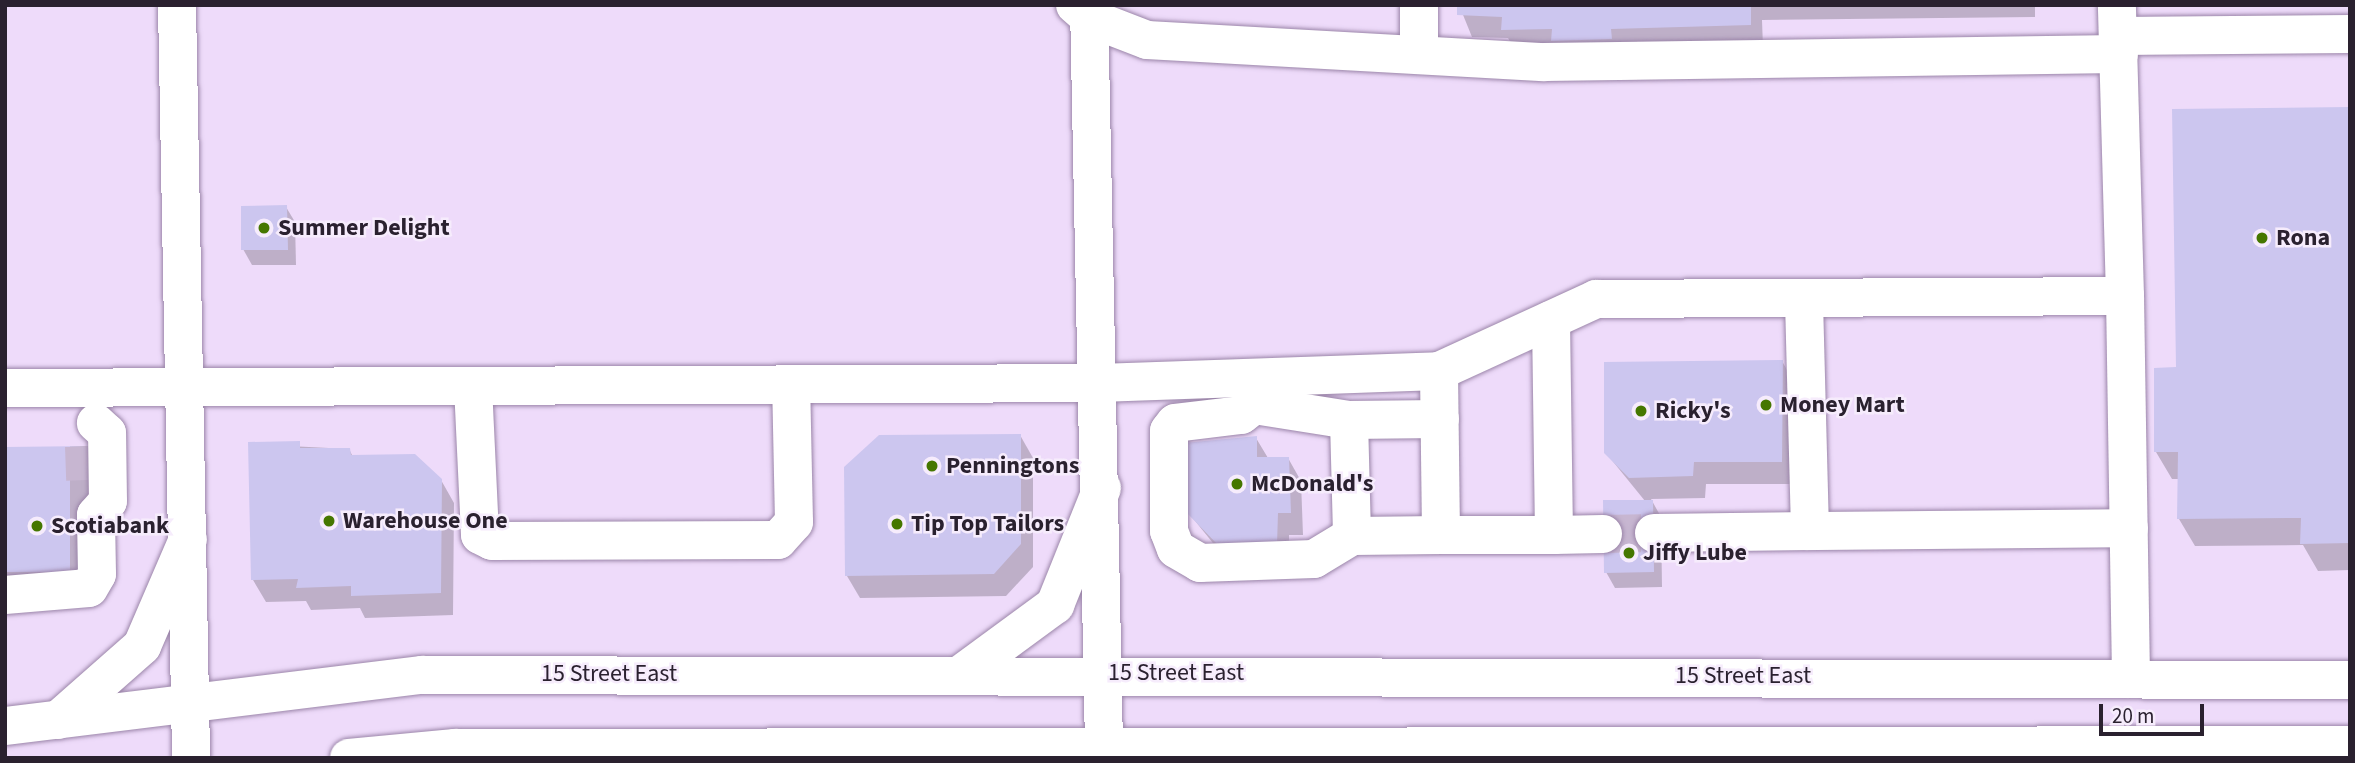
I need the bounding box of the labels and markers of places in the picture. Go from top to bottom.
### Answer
place label: Summer Delight [278,214,450,242]
marker: Summer Delight [256,220,272,236]
place label: Rona [2276,224,2330,252]
marker: Rona [2254,230,2270,246]
place label: Money Mart [1780,391,1905,419]
place label: Ricky's [1655,397,1731,425]
marker: Money Mart [1758,397,1774,413]
marker: Ricky's [1633,403,1649,419]
place label: Penningtons [946,452,1079,480]
marker: Penningtons [924,458,940,474]
place label: McDonald's [1251,470,1373,498]
marker: McDonald's [1229,476,1245,492]
place label: Warehouse One [343,507,508,535]
place label: Tip Top Tailors [911,510,1064,538]
place label: Scotiabank [51,512,169,540]
marker: Warehouse One [321,513,337,529]
marker: Tip Top Tailors [889,516,905,532]
marker: Scotiabank [29,518,45,534]
place label: Jiffy Lube [1643,539,1747,567]
marker: Jiffy Lube [1621,545,1637,561]

